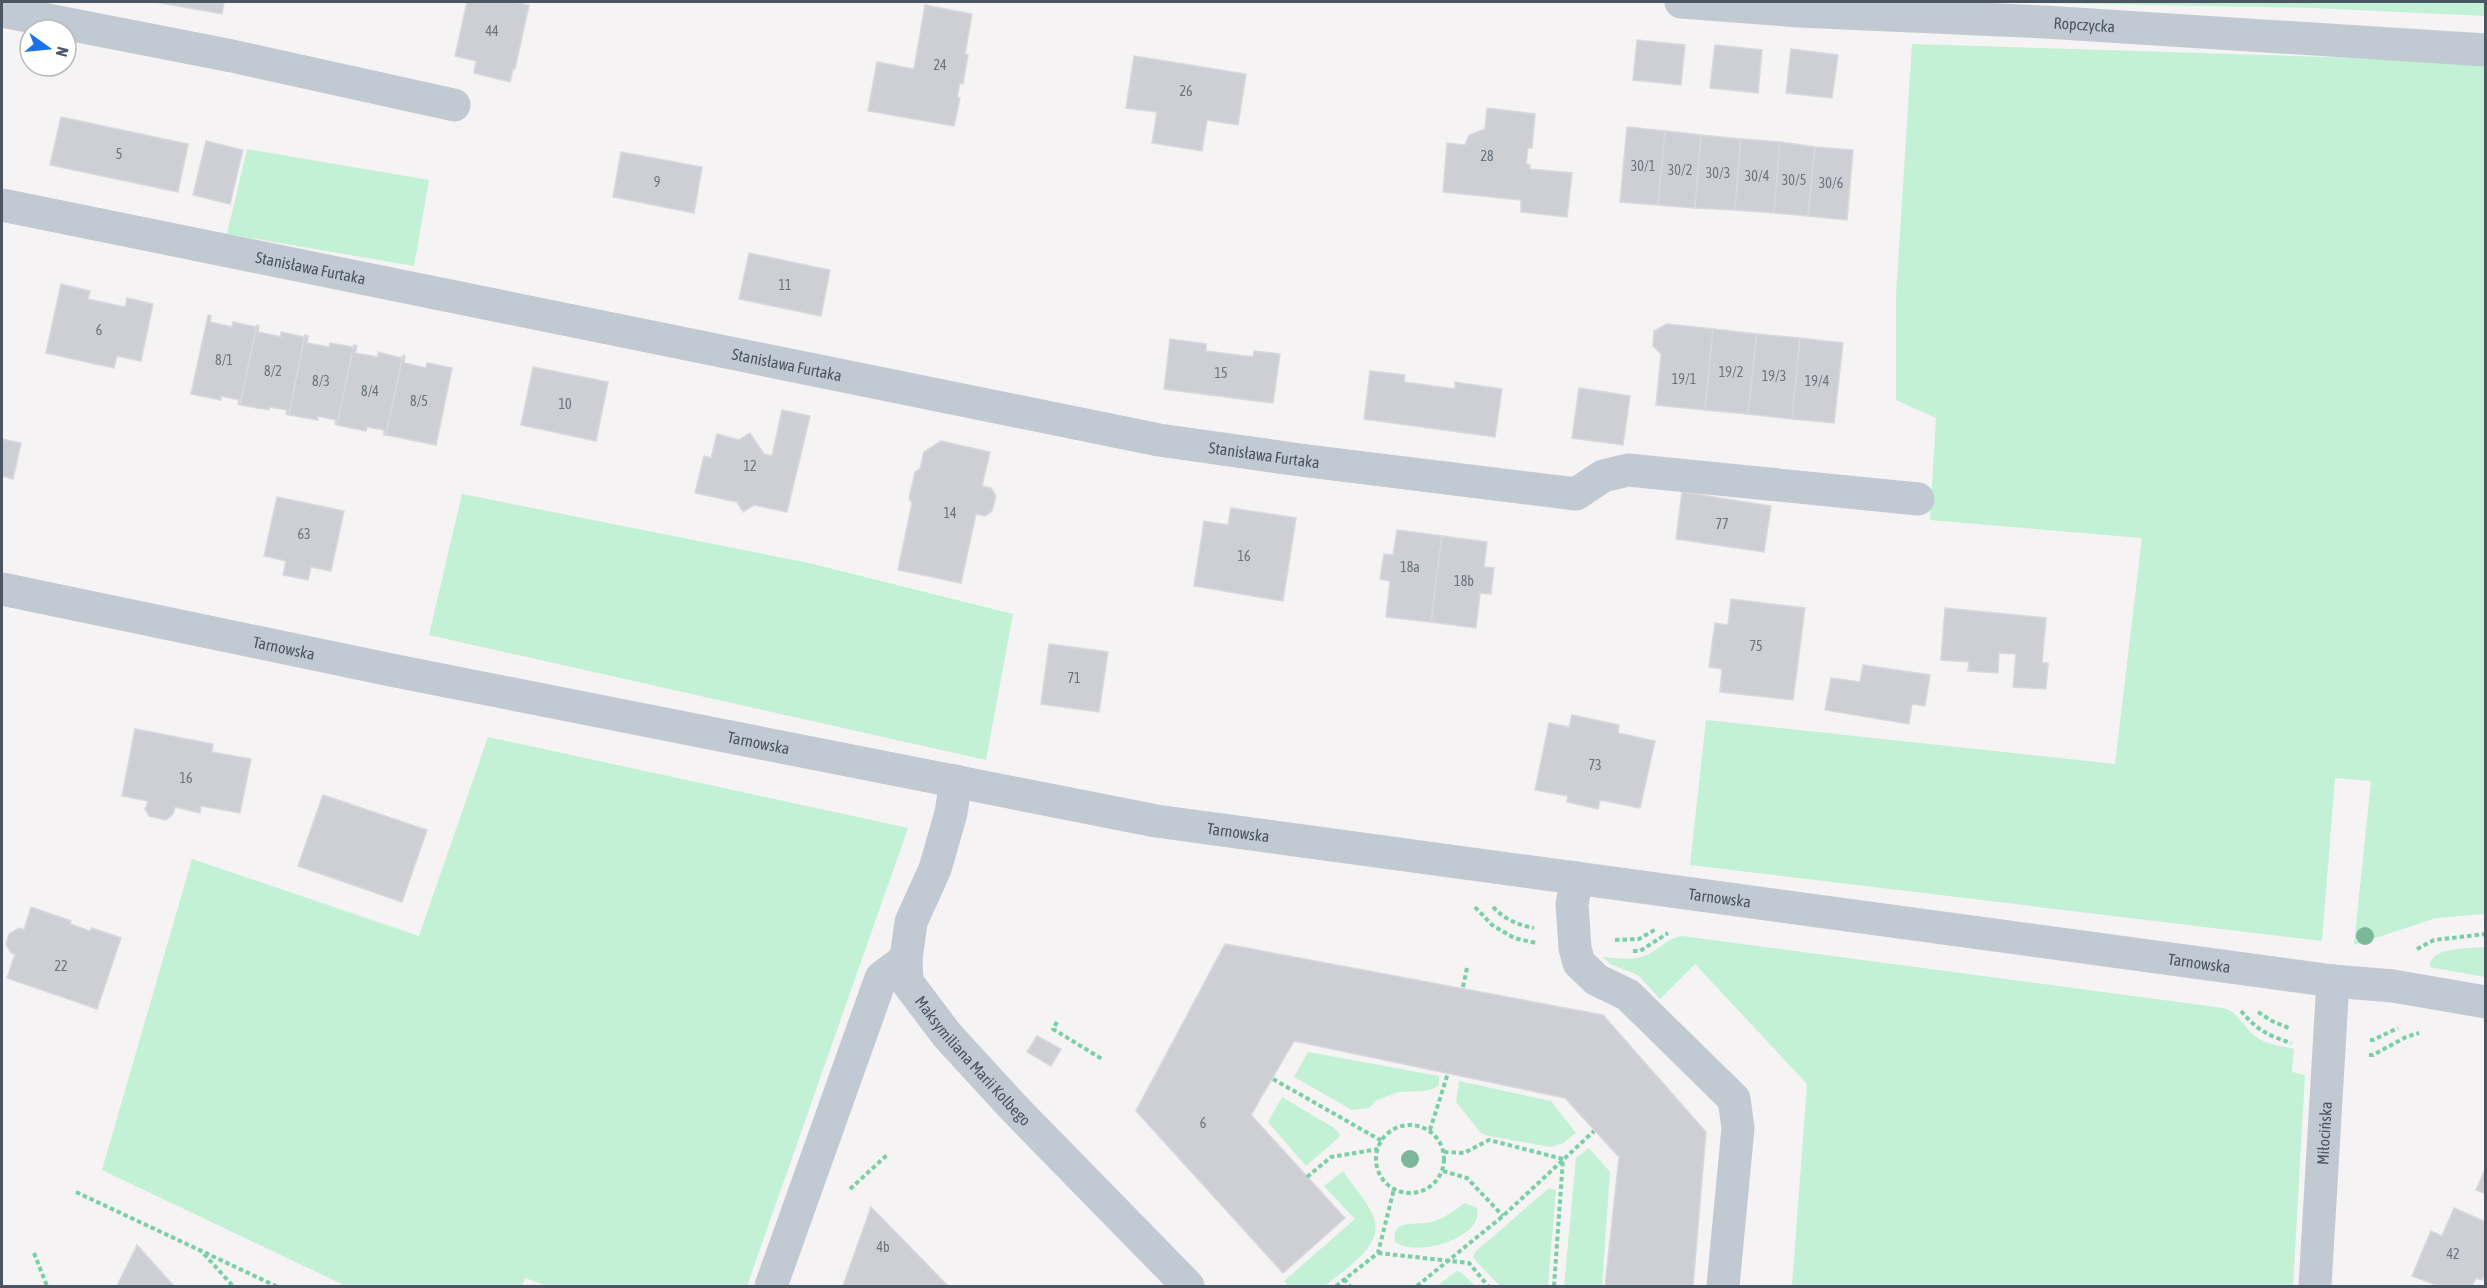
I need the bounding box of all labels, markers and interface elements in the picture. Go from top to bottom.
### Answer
street label: Ropczycka [2053,14,2116,35]
north arrow [18,18,78,78]
house number: 44 [485,23,499,39]
text: N [53,45,72,59]
house number: 24 [933,57,947,73]
house number: 26 [1179,83,1193,99]
house number: 5 [116,146,122,162]
house number: 28 [1480,148,1494,164]
house number: 30/1 [1631,158,1655,174]
house number: 30/2 [1668,162,1692,178]
house number: 30/3 [1706,165,1730,181]
house number: 30/4 [1745,168,1770,184]
house number: 30/5 [1782,172,1806,188]
house number: 9 [654,174,660,190]
house number: 30/6 [1819,175,1844,191]
street label: Stanisława Furtaka [254,248,367,288]
house number: 11 [778,277,792,293]
house number: 6 [96,322,103,338]
street label: Stanisława Furtaka [730,344,844,384]
house number: 8/1 [215,352,233,368]
house number: 8/2 [264,363,282,379]
house number: 19/2 [1719,364,1743,380]
house number: 15 [1214,365,1228,381]
house number: 19/3 [1762,368,1786,384]
house number: 19/1 [1672,371,1696,387]
house number: 8/3 [312,373,330,389]
house number: 19/4 [1805,373,1830,389]
house number: 8/4 [361,383,379,399]
house number: 8/5 [410,393,428,409]
house number: 10 [558,396,572,412]
street label: Stanisława Furtaka [1208,438,1321,471]
house number: 12 [743,458,757,474]
house number: 14 [943,505,957,521]
house number: 77 [1715,516,1729,532]
house number: 63 [297,526,311,542]
house number: 16 [1237,548,1251,564]
house number: 18a [1400,559,1420,575]
house number: 18b [1454,573,1474,589]
street label: Tarnowska [251,632,317,663]
house number: 75 [1749,638,1763,654]
house number: 71 [1067,670,1081,686]
street label: Tarnowska [726,728,791,757]
house number: 73 [1588,757,1602,773]
house number: 16 [179,770,193,786]
street label: Tarnowska [1206,819,1271,845]
street label: Tarnowska [1687,884,1752,911]
street label: Tarnowska [2167,950,2232,976]
house number: 22 [54,958,68,974]
street label: Maksymiliana Marii Kolbego [912,992,1035,1129]
street label: Miłocińska [2313,1101,2335,1166]
house number: 6 [1200,1115,1207,1131]
house number: 4b [876,1239,890,1255]
house number: 42 [2446,1246,2460,1262]

